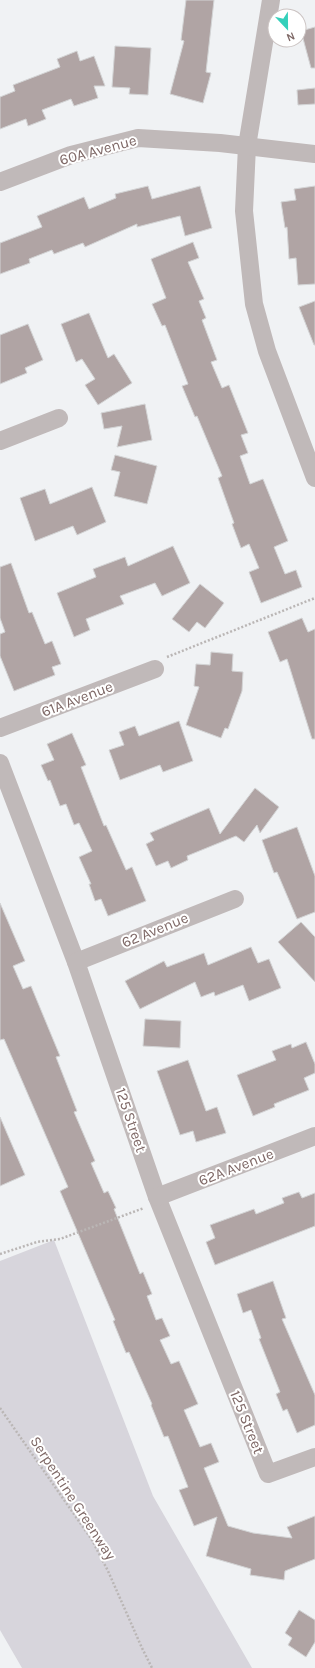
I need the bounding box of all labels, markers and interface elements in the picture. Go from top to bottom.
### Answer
north arrow [267,8,307,48]
text: N [284,29,297,44]
street label: 60A Avenue [57,131,139,169]
street label: 61A Avenue [39,677,115,721]
street label: 62 Avenue [119,909,191,951]
street label: 125 Street [112,1085,151,1155]
street label: 62A Avenue [196,1144,276,1190]
street label: 125 Street [226,1388,268,1457]
street label: Serpentine Greenway [26,1433,120,1563]

